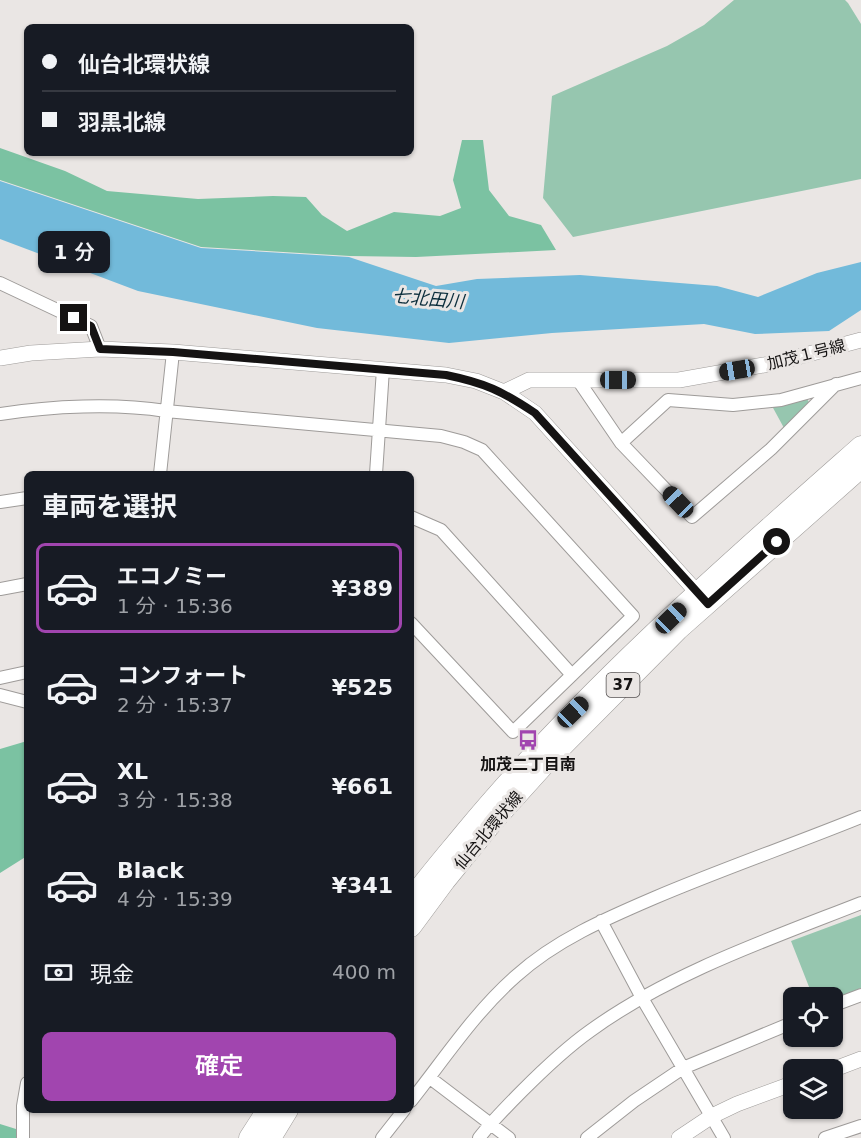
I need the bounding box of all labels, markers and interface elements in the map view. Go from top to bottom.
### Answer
text: 仙台北環状線 [78,52,210,77]
text: 羽黒北線 [78,110,166,135]
callout: 1 分 [38,231,110,273]
text: 1 分 [54,240,94,264]
water label: 七北田川 [391,285,467,312]
route end [60,304,87,331]
street label: 加茂１号線 [765,336,847,373]
car [718,358,756,382]
car [600,371,636,389]
car [659,483,697,521]
text: 車両を選択 [42,491,177,522]
route start [763,528,790,555]
icon: car [45,561,99,615]
text: エコノミー [117,564,227,589]
text: ¥389 [332,576,393,601]
text: 1 分 · 15:36 [117,594,233,618]
car [652,599,690,637]
icon: car [45,660,99,714]
text: コンフォート [117,663,248,688]
road number: 37 [606,673,640,697]
text: ¥525 [332,675,393,700]
text: 2 分 · 15:37 [117,693,233,717]
car [554,693,592,731]
bus stop icon: 加茂二丁目南 [516,728,540,752]
place label: 加茂二丁目南 [480,755,576,774]
icon: car [45,759,99,813]
text: XL [117,759,148,784]
text: ¥661 [332,774,393,799]
street label: 仙台北環状線 [450,787,527,873]
text: 3 分 · 15:38 [117,788,233,812]
icon: car [45,858,99,912]
text: Black [117,858,184,883]
text: ¥341 [332,873,393,898]
text: 4 分 · 15:39 [117,887,233,911]
icon: cash [42,956,75,989]
text: 400 m [332,960,396,984]
text: 現金 [90,962,134,987]
map controls [783,987,843,1119]
button: locate [783,987,843,1047]
button: 確定 [42,1032,396,1101]
button: layers [783,1059,843,1119]

